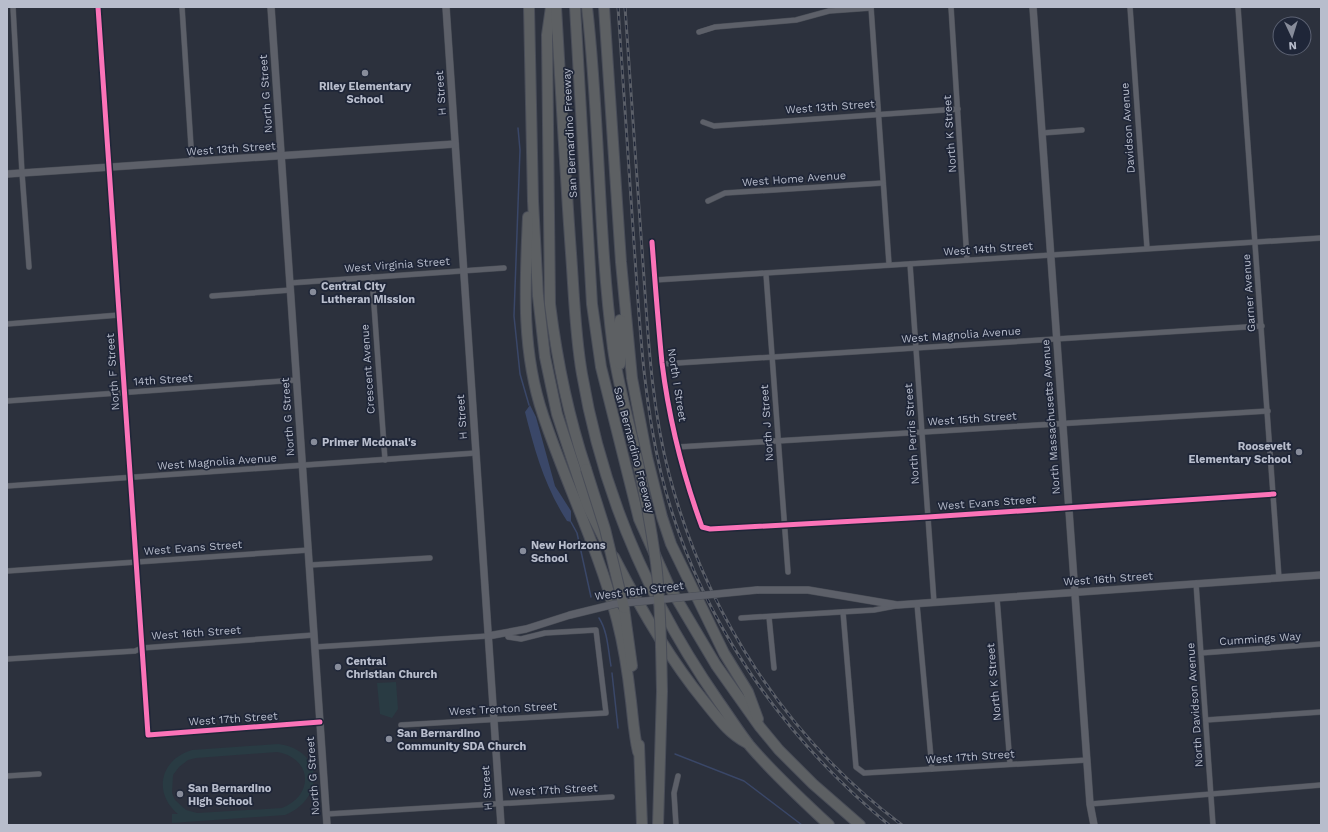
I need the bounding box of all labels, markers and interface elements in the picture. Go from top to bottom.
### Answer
north arrow [1272,16,1312,56]
text: N [1288,39,1297,52]
street label: North G Street [257,54,275,134]
street label: San Bernardino Freeway [560,67,580,198]
marker: Riley Elementary School [360,68,370,78]
street label: H Street [433,70,449,116]
place label: Riley Elementary School [319,80,412,106]
street label: Davidson Avenue [1118,82,1138,174]
street label: North K Street [941,94,959,173]
street label: West 13th Street [785,97,875,117]
street label: West 13th Street [186,139,276,159]
street label: West Home Avenue [742,169,846,189]
street label: West 14th Street [943,239,1034,259]
street label: Garner Avenue [1240,253,1258,333]
street label: West Virginia Street [344,255,451,275]
place label: Central City Lutheran Mission [321,280,415,306]
marker: Central City Lutheran Mission [308,287,318,297]
street label: Crescent Avenue [358,324,378,414]
street label: West Magnolia Avenue [901,324,1021,346]
street label: North F Street [104,333,122,411]
street label: North Massachusetts Avenue [1039,339,1063,495]
street label: North I Street [665,347,689,423]
street label: 14th Street [133,371,193,389]
street label: North G Street [279,377,297,457]
street label: North Perris Street [902,383,922,485]
street label: North J Street [758,384,776,462]
street label: San Bernardino Freeway [611,386,657,515]
street label: H Street [454,394,470,440]
street label: West 15th Street [927,409,1017,429]
place label: Primer Mcdonal's [322,436,417,449]
marker: Primer Mcdonal's [309,437,319,447]
place label: Roosevelt Elementary School [1189,440,1291,466]
marker: Roosevelt Elementary School [1294,447,1304,457]
street label: West Magnolia Avenue [157,451,277,473]
street label: West Evans Street [937,493,1037,513]
street label: West Evans Street [143,538,243,558]
place label: New Horizons School [531,539,606,565]
marker: New Horizons School [518,546,528,556]
street label: West 16th Street [1063,569,1154,589]
street label: West 16th Street [594,579,685,603]
street label: West 16th Street [151,623,242,643]
street label: Cummings Way [1219,630,1302,648]
street label: North K Street [984,642,1004,721]
street label: North Davidson Avenue [1184,642,1206,768]
place label: Central Christian Church [346,655,437,681]
marker: Central Christian Church [333,662,343,672]
street label: West Trenton Street [448,700,558,718]
street label: West 17th Street [188,709,278,729]
place label: San Bernardino Community SDA Church [397,727,527,753]
marker: San Bernardino Community SDA Church [384,734,394,744]
street label: North G Street [304,736,322,816]
street label: West 17th Street [925,747,1015,767]
street label: H Street [479,765,495,811]
street label: West 17th Street [508,781,598,799]
place label: San Bernardino High School [188,782,272,808]
marker: San Bernardino High School [175,789,185,799]

